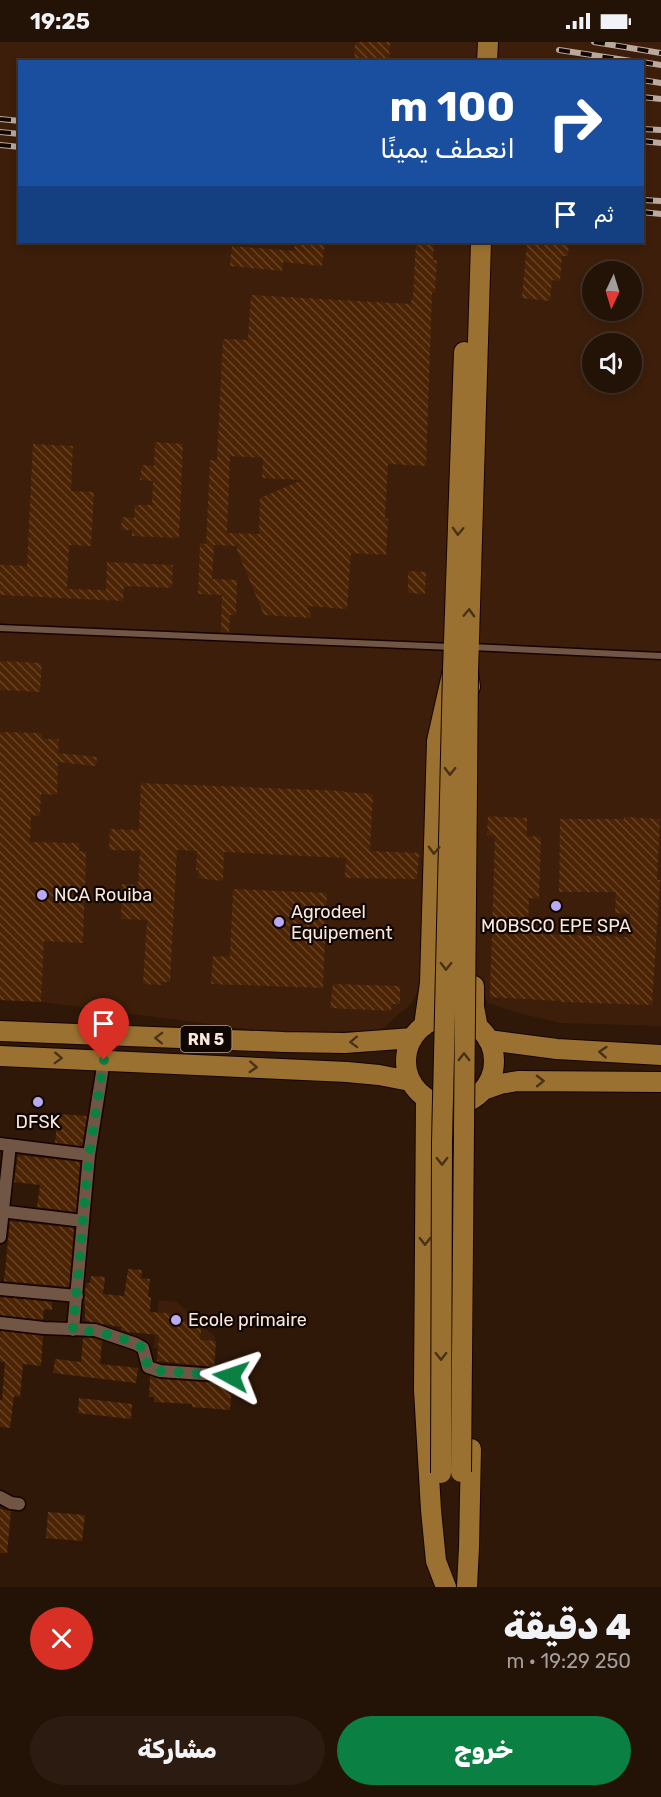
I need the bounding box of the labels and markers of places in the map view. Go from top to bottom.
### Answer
place label: NCA Rouiba [54,884,152,906]
marker: NCA Rouiba [35,888,49,902]
marker: MOBSCO EPE SPA [549,899,563,913]
place label: Agrodeel Equipement [291,901,392,944]
marker: Agrodeel Equipement [272,915,286,929]
place label: MOBSCO EPE SPA [481,915,631,937]
pin [78,998,129,1060]
marker: DFSK [31,1095,45,1109]
place label: DFSK [16,1111,61,1133]
place label: Ecole primaire [188,1309,307,1331]
marker: Ecole primaire [169,1313,183,1327]

